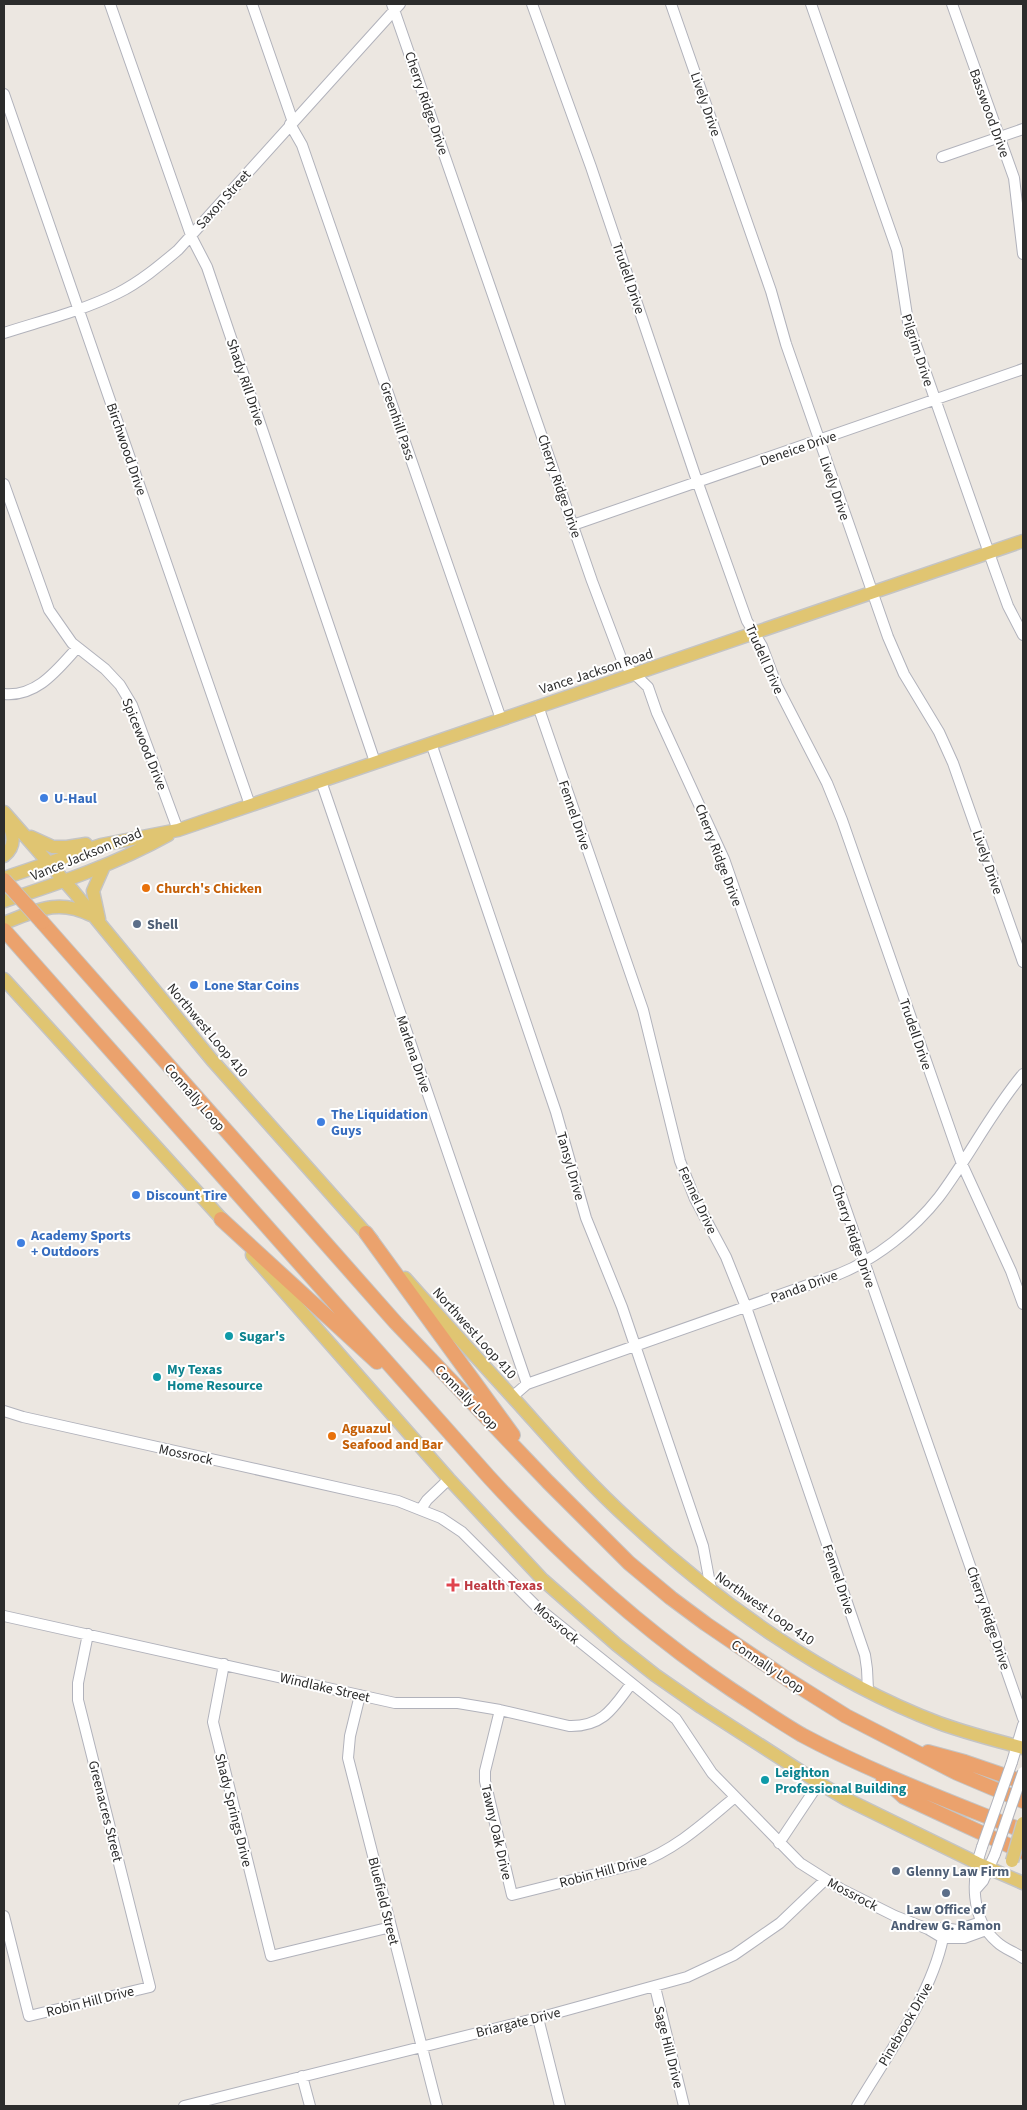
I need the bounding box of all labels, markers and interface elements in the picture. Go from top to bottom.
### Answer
street label: Cherry Ridge Drive [399,49,453,158]
street label: Basswood Drive [964,66,1014,161]
street label: Lively Drive [685,69,725,139]
street label: Saxon Street [192,165,256,234]
street label: Trudell Drive [606,240,650,317]
street label: Pilgrim Drive [896,312,938,389]
street label: Shady Rill Drive [221,336,269,429]
street label: Greenhill Pass [374,379,420,463]
street label: Birchwood Drive [101,400,151,498]
street label: Deneice Drive [757,426,839,471]
street label: Cherry Ridge Drive [532,432,586,541]
street label: Lively Drive [814,453,854,523]
street label: Trudell Drive [740,621,788,697]
street label: Vance Jackson Road [537,644,656,700]
street label: Spicewood Drive [116,695,172,794]
street label: Fennel Drive [553,778,595,853]
place label: U-Haul [54,789,97,809]
marker: U-Haul [38,792,50,804]
street label: Cherry Ridge Drive [689,801,747,909]
street label: Vance Jackson Road [28,823,145,886]
street label: Lively Drive [967,827,1007,897]
place label: Church's Chicken [156,879,262,899]
marker: Church's Chicken [140,882,152,894]
place label: Shell [147,915,178,935]
marker: Shell [131,918,143,930]
place label: Lone Star Coins [204,976,299,996]
street label: Northwest Loop 410 [162,979,253,1082]
marker: Lone Star Coins [188,979,200,991]
street label: Trudell Drive [893,996,937,1073]
street label: Marlena Drive [391,1013,436,1096]
street label: Connally Loop [159,1059,229,1136]
place label: The Liquidation Guys [331,1105,428,1141]
marker: The Liquidation Guys [315,1116,327,1128]
street label: Tansyl Drive [551,1130,589,1203]
street label: Fennel Drive [673,1163,722,1238]
street label: Cherry Ridge Drive [826,1182,880,1291]
place label: Discount Tire [146,1186,227,1206]
marker: Discount Tire [130,1189,142,1201]
place label: Academy Sports + Outdoors [30,1226,131,1262]
marker: Academy Sports + Outdoors [15,1237,27,1249]
street label: Panda Drive [768,1266,841,1308]
street label: Northwest Loop 410 [428,1283,521,1384]
place label: Sugar's [239,1327,285,1347]
marker: Sugar's [223,1330,235,1342]
place label: My Texas Home Resource [167,1360,263,1396]
street label: Connally Loop [430,1361,503,1435]
marker: My Texas Home Resource [151,1371,163,1383]
place label: Aguazul Seafood and Bar [341,1419,443,1455]
marker: Aguazul Seafood and Bar [326,1430,338,1442]
street label: Mossrock [157,1439,215,1471]
street label: Fennel Drive [817,1542,859,1617]
street label: Cherry Ridge Drive [961,1564,1015,1673]
street label: Northwest Loop 410 [711,1567,818,1651]
place label: Health Texas [464,1576,542,1596]
marker: Health Texas [446,1578,460,1592]
street label: Mossrock [529,1598,584,1649]
street label: Connally Loop [727,1635,808,1699]
street label: Windlake Street [278,1668,372,1708]
street label: Shady Springs Drive [209,1751,257,1869]
street label: Greenacres Street [83,1758,127,1864]
place label: Leighton Professional Building [775,1763,907,1799]
marker: Leighton Professional Building [759,1774,771,1786]
street label: Tawny Oak Drive [475,1783,517,1882]
street label: Robin Hill Drive [557,1851,649,1893]
street label: Bluefield Street [362,1855,404,1948]
place label: Glenny Law Firm [906,1862,1009,1882]
marker: Glenny Law Firm [890,1865,902,1877]
street label: Mossrock [824,1873,882,1917]
marker: Law Office of Andrew G. Ramon [940,1887,952,1899]
place label: Law Office of Andrew G. Ramon [890,1900,1001,1936]
street label: Pinebrook Drive [874,1979,938,2070]
street label: Robin Hill Drive [44,1981,136,2023]
street label: Briargate Drive [474,2003,563,2043]
street label: Sage Hill Drive [648,2004,688,2090]

